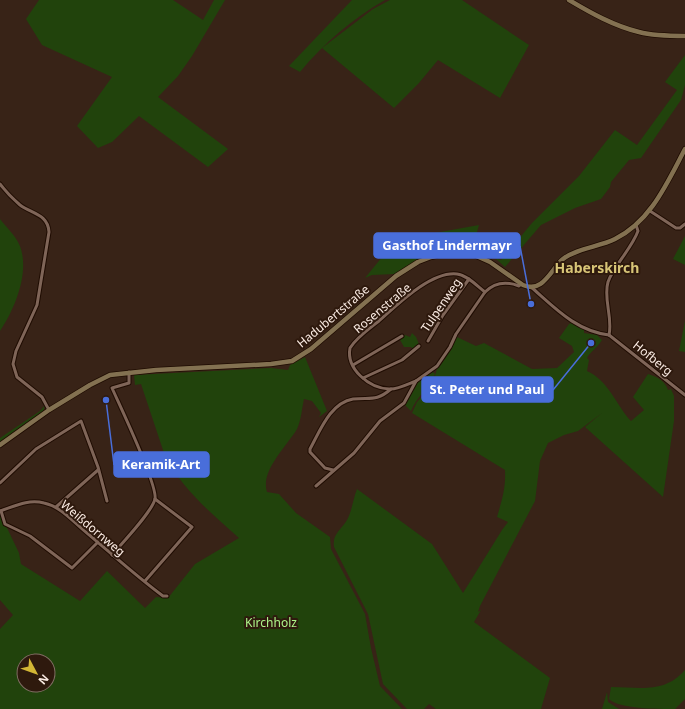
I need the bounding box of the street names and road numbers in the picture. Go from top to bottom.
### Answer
street label: Tulpenweg [417,275,465,335]
street label: Rosenstraße [350,279,415,337]
street label: Hadubertstraße [293,281,373,351]
street label: Hofberg [630,337,676,379]
street label: Weißdornweg [57,496,129,560]

